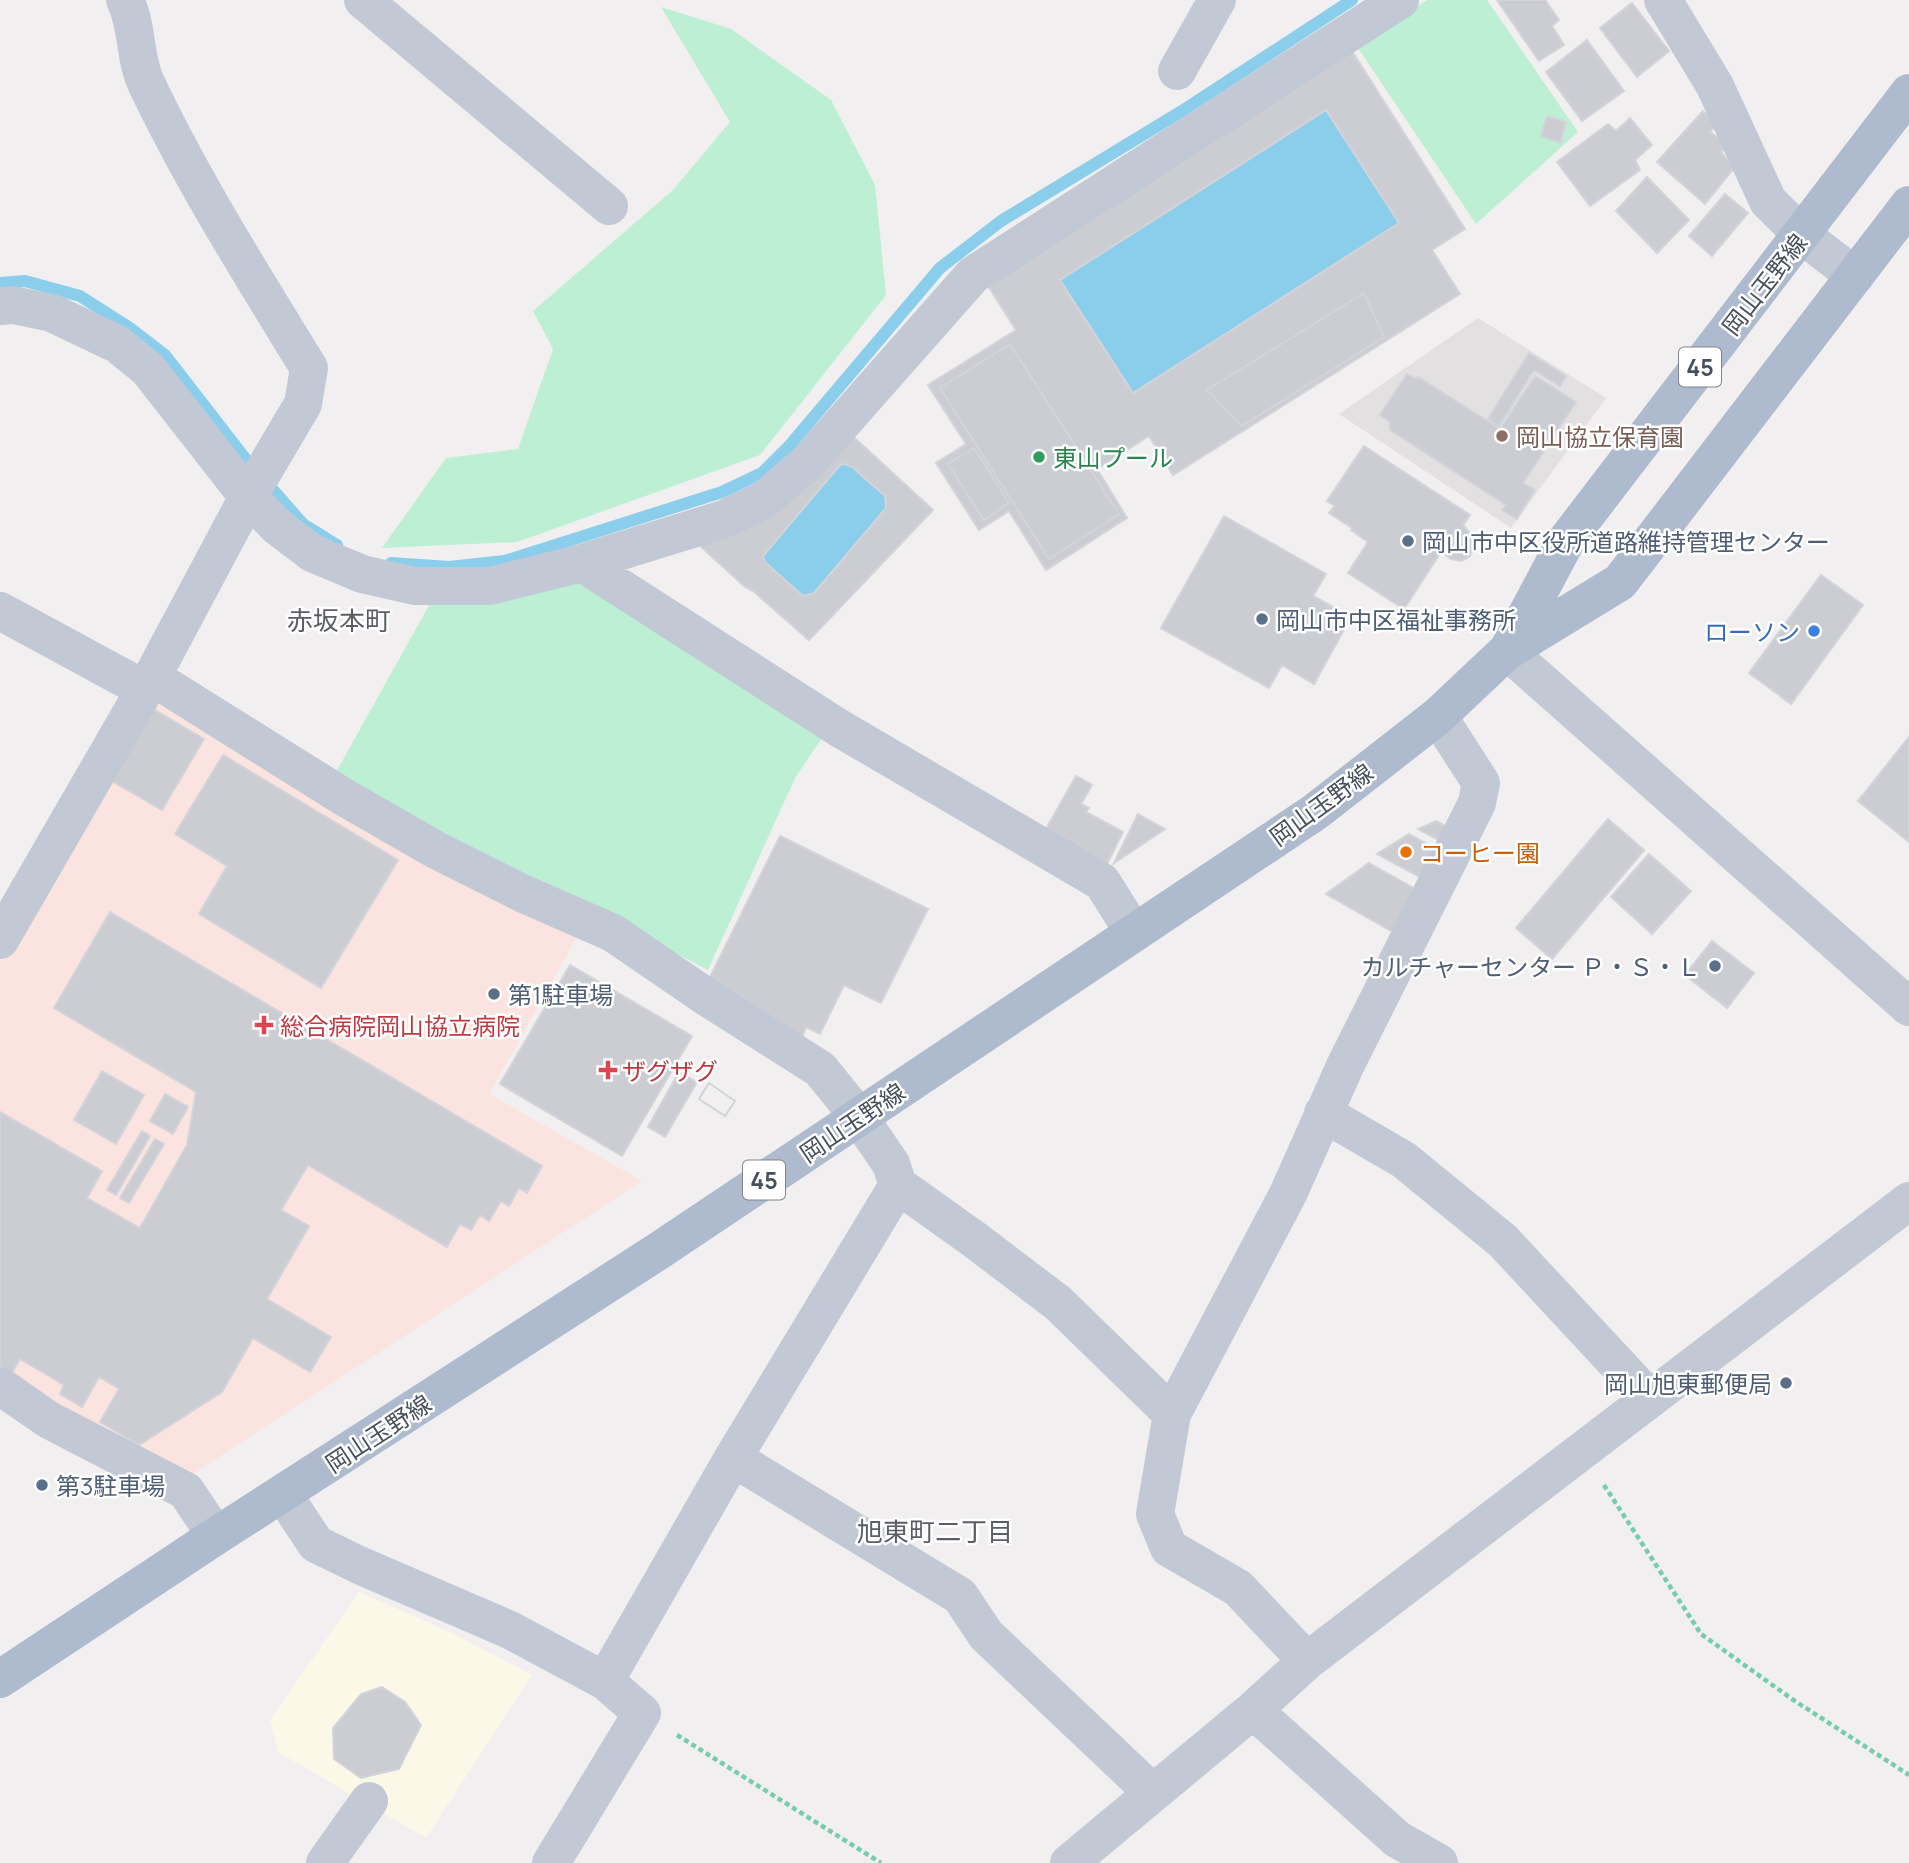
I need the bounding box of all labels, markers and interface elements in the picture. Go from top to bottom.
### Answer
street label: 岡山玉野線 [1714,227,1814,341]
road number: 45 [1679,348,1721,386]
place label: 岡山協立保育園 [1516,420,1684,453]
marker: 岡山協立保育園 [1494,428,1510,444]
place label: 東山プール [1053,441,1173,474]
marker: 東山プール [1031,449,1047,465]
place label: 岡山市中区役所道路維持管理センター [1422,525,1830,558]
marker: 岡山市中区役所道路維持管理センター [1400,533,1416,549]
district label: 赤坂本町 [287,602,391,638]
place label: 岡山市中区福祉事務所 [1276,603,1516,636]
marker: 岡山市中区福祉事務所 [1254,611,1270,627]
place label: ローソン [1704,615,1800,648]
marker: ローソン [1806,623,1822,639]
street label: 岡山玉野線 [1263,755,1379,853]
place label: コーヒー園 [1420,836,1540,869]
marker: コーヒー園 [1398,844,1414,860]
place label: カルチャーセンター Ｐ・Ｓ・Ｌ [1360,950,1701,983]
marker: カルチャーセンター Ｐ・Ｓ・Ｌ [1707,958,1723,974]
place label: 第1駐車場 [508,978,613,1011]
marker: 第1駐車場 [486,986,502,1002]
place label: 総合病院岡山協立病院 [280,1009,520,1042]
marker: 総合病院岡山協立病院 [254,1015,274,1035]
place label: ザグザグ [622,1054,718,1087]
marker: ザグザグ [600,1062,616,1078]
street label: 岡山玉野線 [793,1075,911,1169]
road number: 45 [743,1161,785,1200]
place label: 岡山旭東郵便局 [1604,1367,1772,1400]
marker: 岡山旭東郵便局 [1778,1375,1794,1391]
street label: 岡山玉野線 [319,1386,437,1480]
place label: 第3駐車場 [56,1469,165,1502]
marker: 第3駐車場 [34,1477,50,1493]
district label: 旭東町二丁目 [857,1513,1013,1549]

